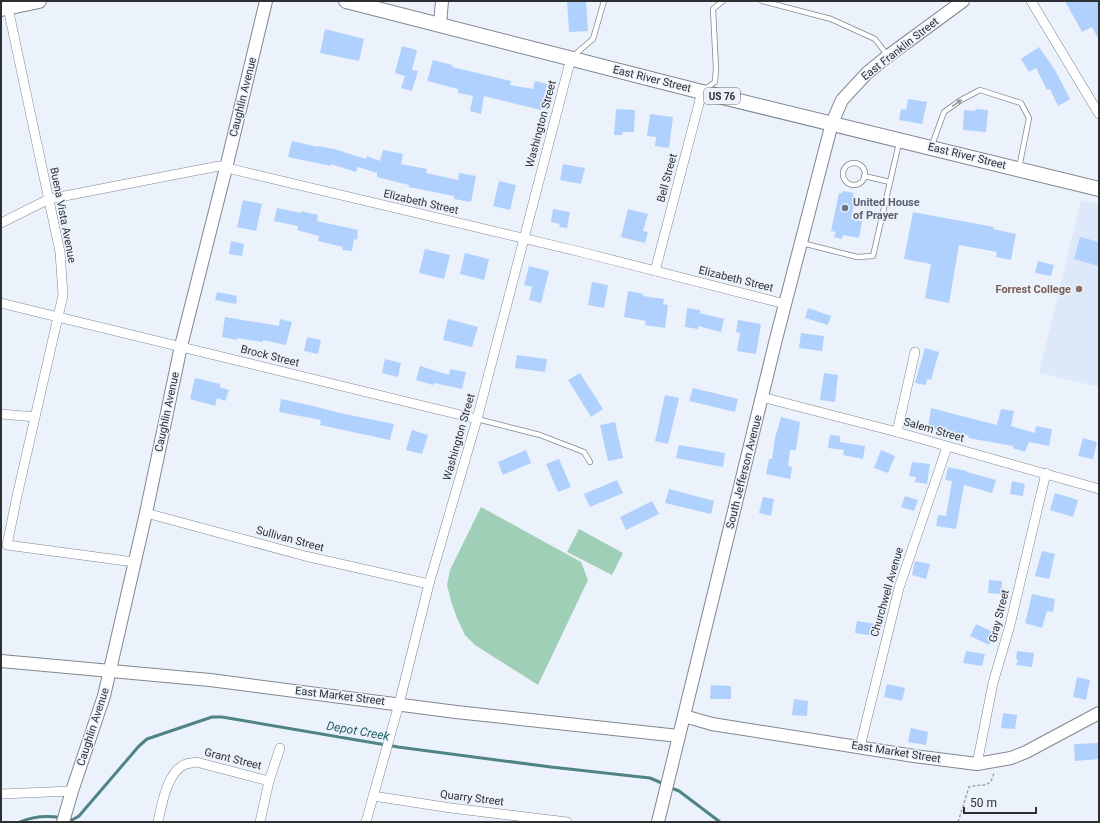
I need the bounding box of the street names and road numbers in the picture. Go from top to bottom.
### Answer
street label: East Franklin Street [859,15,942,83]
street label: Caughlin Avenue [227,56,259,138]
street label: East River Street [611,63,693,95]
street label: Washington Street [523,79,559,169]
road number: US 76 [704,88,740,104]
street label: East River Street [926,140,1008,172]
street label: Bell Street [654,152,680,204]
street label: Buena Vista Avenue [47,166,79,264]
street label: Elizabeth Street [382,187,460,217]
street label: Elizabeth Street [697,263,775,295]
street label: Brock Street [239,342,301,370]
street label: Caughlin Avenue [152,371,182,453]
street label: Washington Street [440,392,478,482]
street label: South Jefferson Avenue [724,414,764,530]
street label: Salem Street [902,415,966,445]
street label: Sullivan Street [255,524,326,554]
street label: Churchwell Avenue [868,545,906,638]
street label: Gray Street [986,588,1012,644]
street label: East Market Street [294,684,386,708]
street label: Caughlin Avenue [74,686,112,768]
street label: East Market Street [850,739,942,766]
street label: Grant Street [203,746,263,772]
street label: Quarry Street [439,788,505,808]

